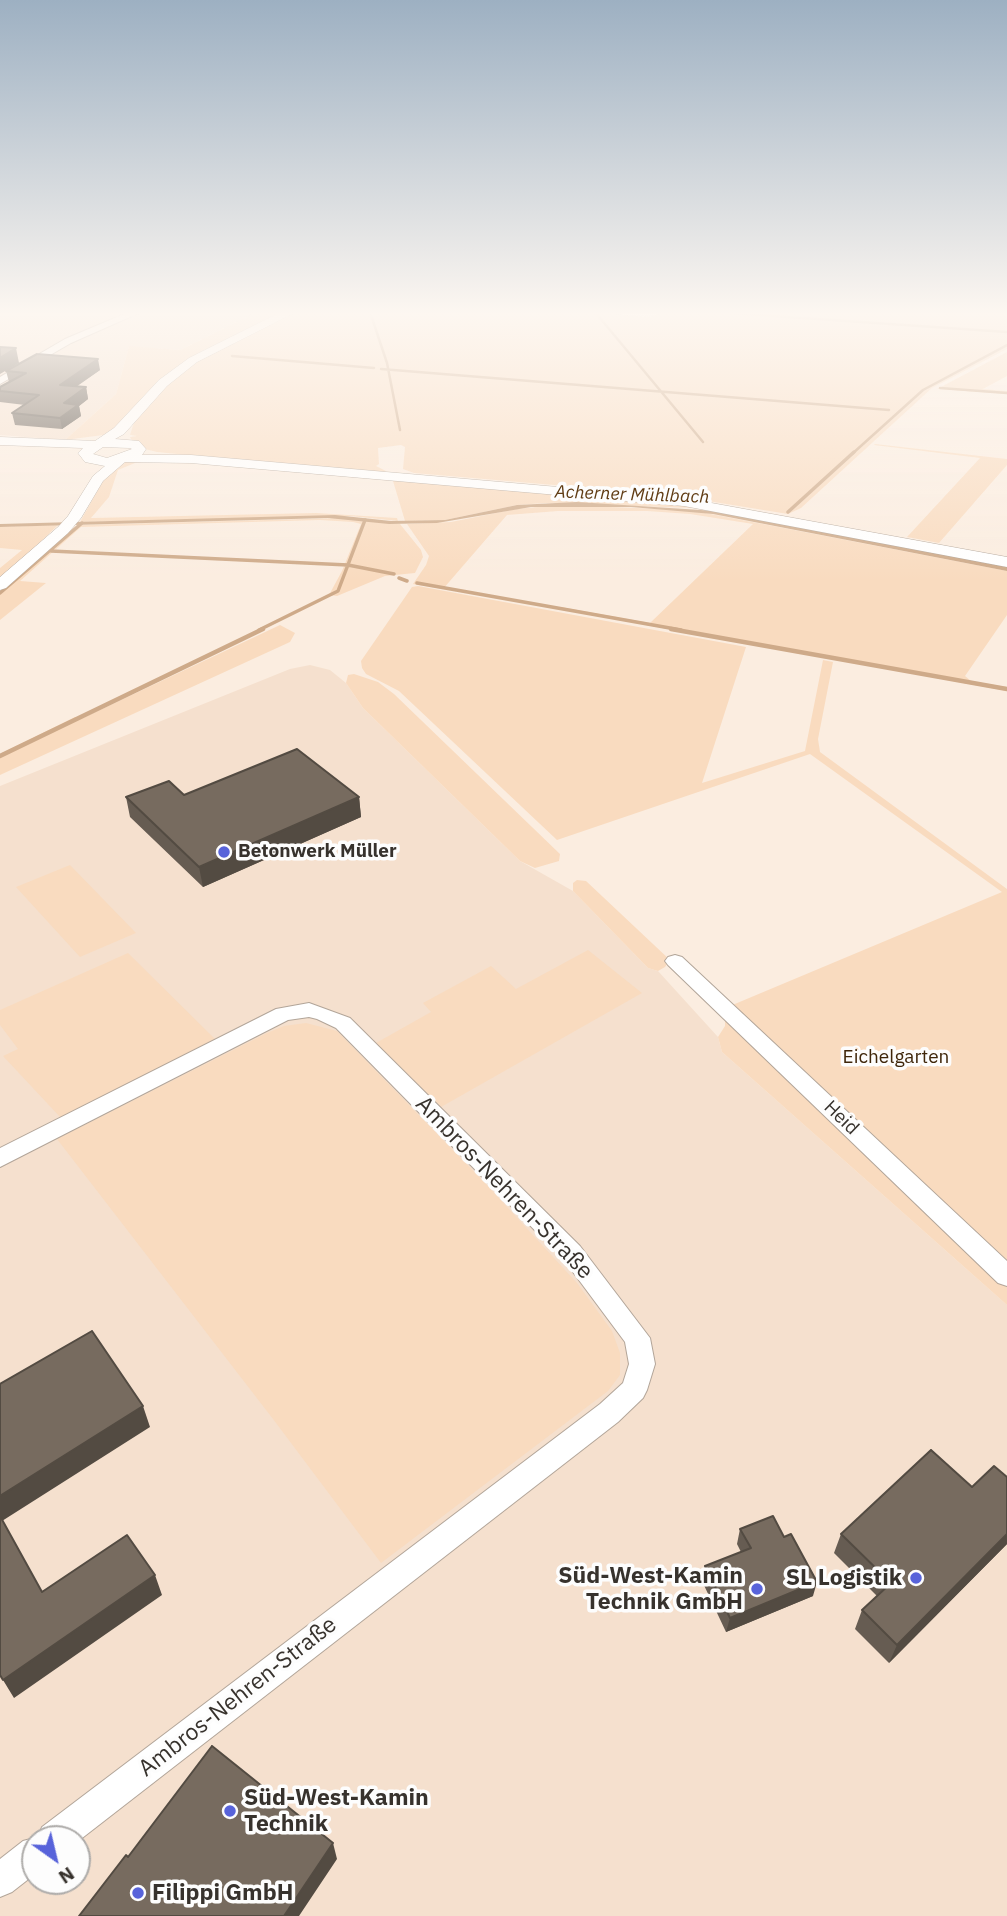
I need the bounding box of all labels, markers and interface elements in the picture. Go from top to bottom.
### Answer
water label: Acherner Mühlbach [554,482,710,508]
place label: Betonwerk Müller [238,841,397,863]
marker: Betonwerk Müller [216,844,232,860]
park label: Eichelgarten [843,1047,949,1069]
street label: Ambros-Nehren-Straße [409,1091,599,1285]
street label: Heid [819,1096,863,1140]
place label: Süd-West-Kamin Technik GmbH [558,1562,743,1616]
place label: SL Logistik [786,1564,902,1592]
marker: SL Logistik [908,1570,924,1586]
marker: Süd-West-Kamin Technik GmbH [749,1581,765,1597]
street label: Ambros-Nehren-Straße [134,1611,342,1783]
place label: Süd-West-Kamin Technik [244,1784,429,1838]
marker: Süd-West-Kamin Technik [222,1803,238,1819]
north arrow [21,1825,91,1895]
text: N [54,1862,79,1890]
place label: Filippi GmbH [152,1879,293,1907]
marker: Filippi GmbH [130,1885,146,1901]

